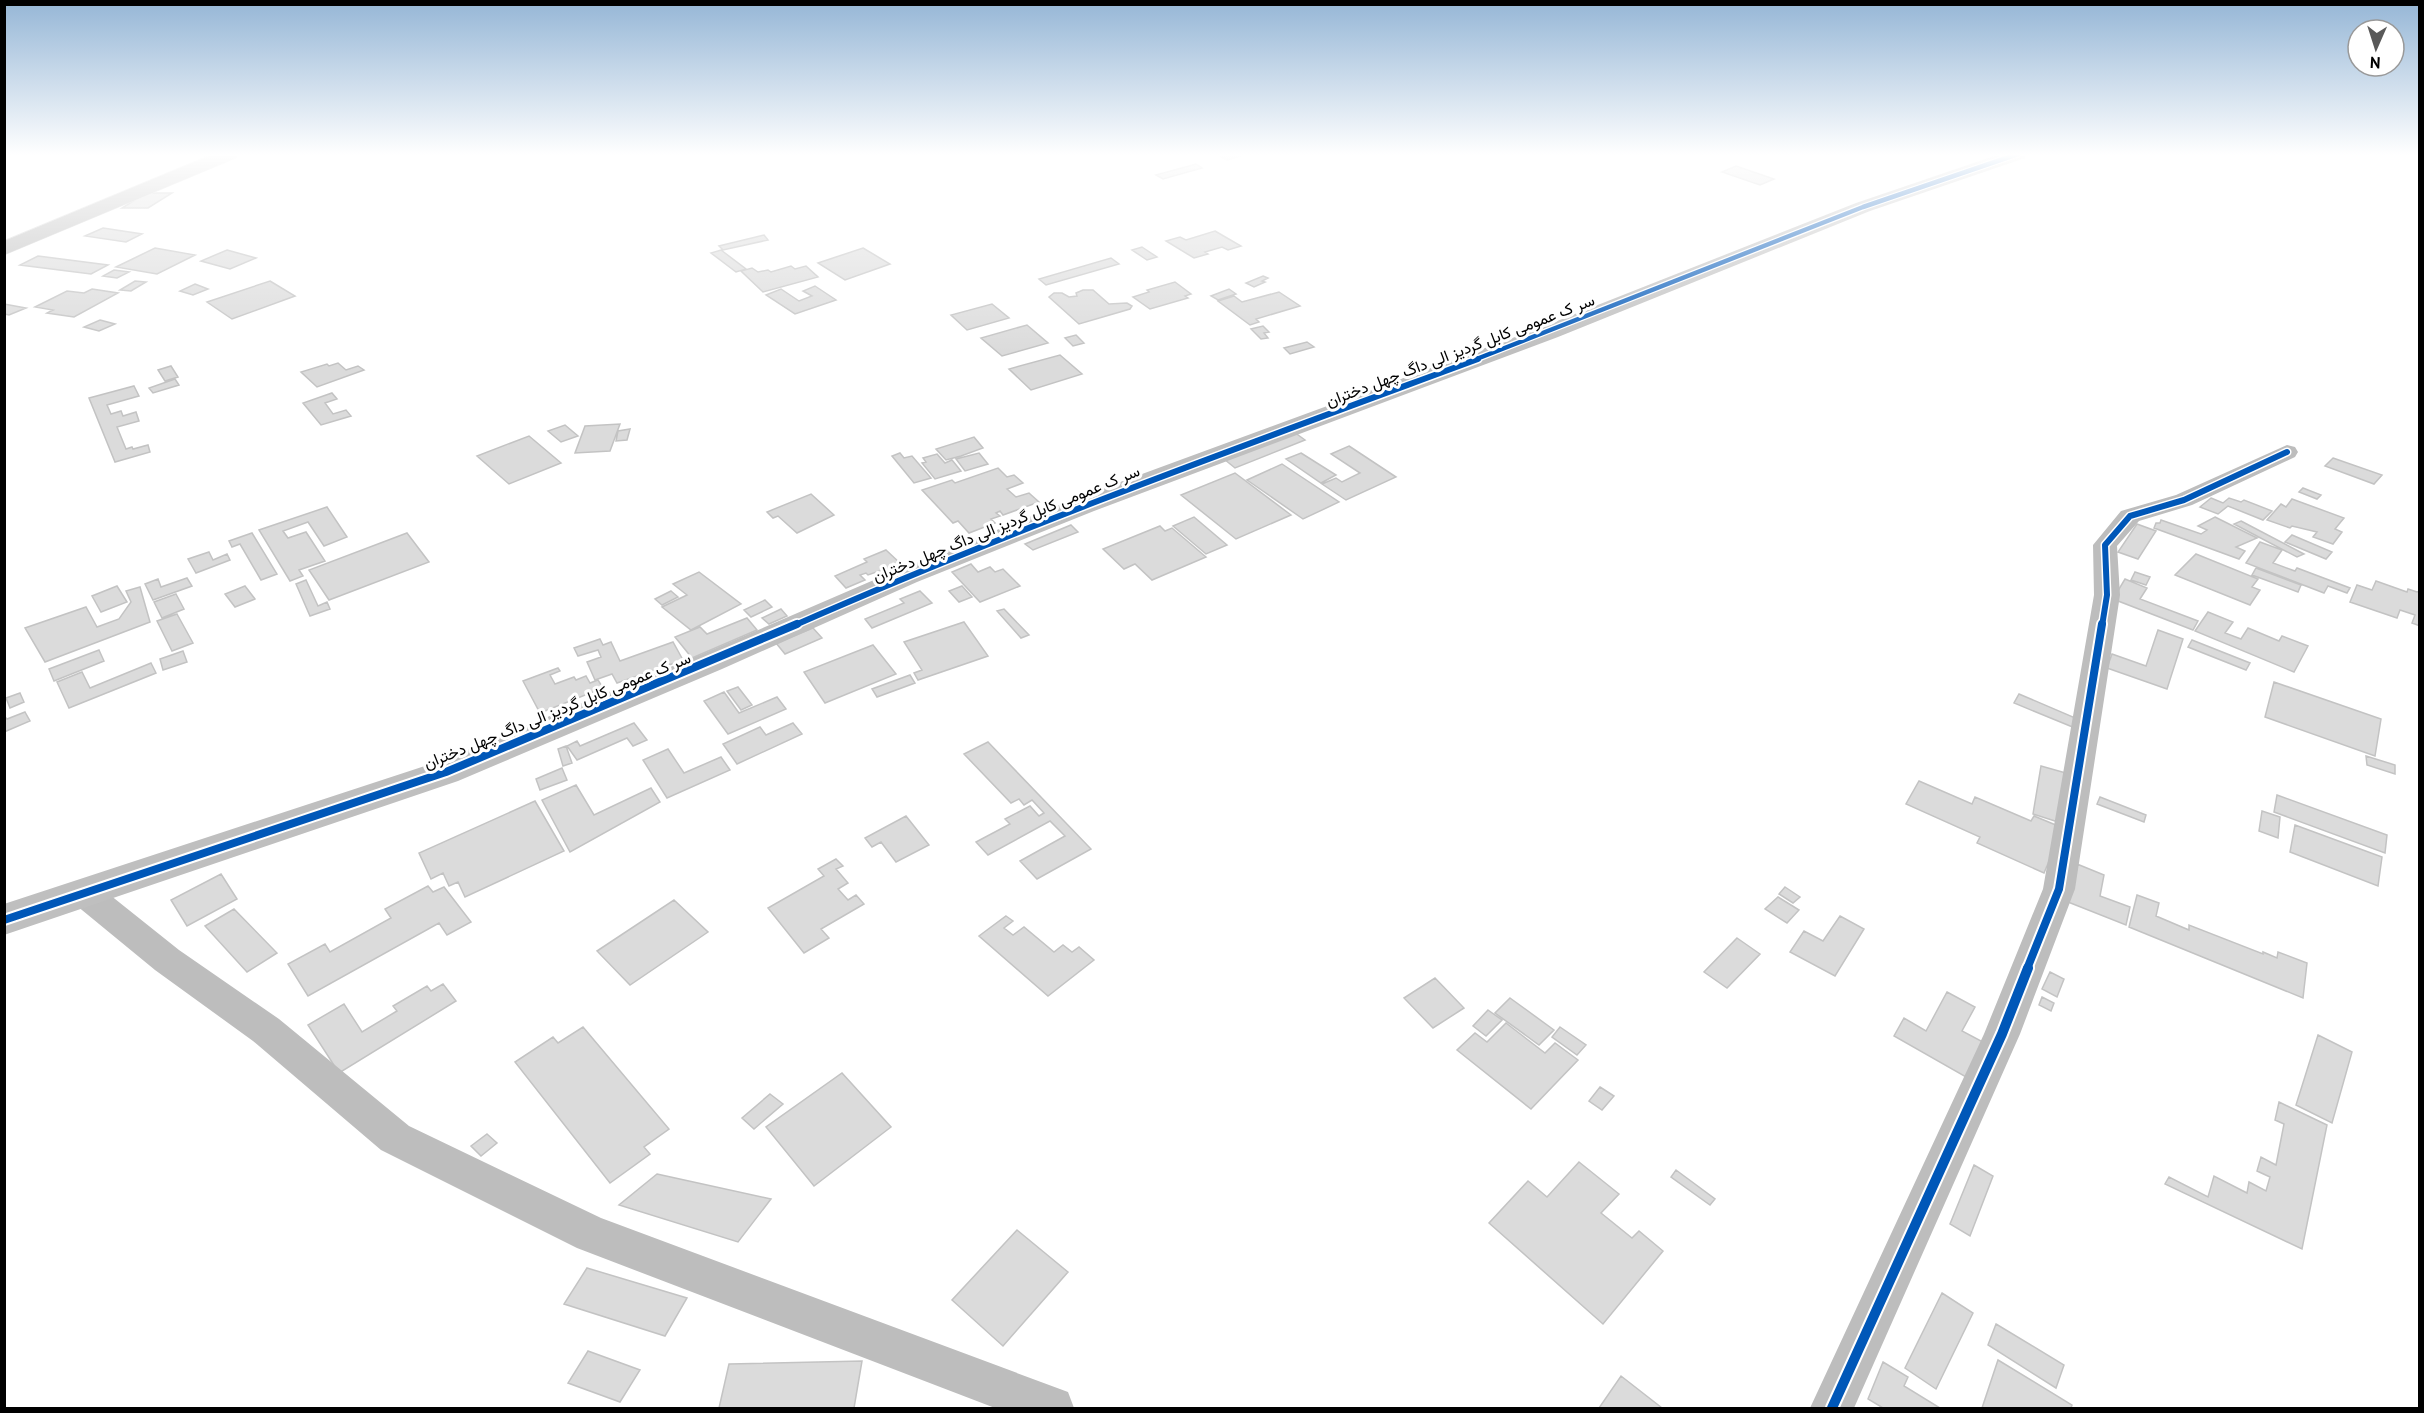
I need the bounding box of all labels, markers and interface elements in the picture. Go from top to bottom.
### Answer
north arrow [2346,18,2406,78]
text: N [2369,53,2381,73]
street label: سر ک عمومی کابل گردیز الی داگ چهل دختران [1323,289,1598,412]
street label: سر ک عمومی کابل گردیز الی داگ چهل دختران [870,460,1143,588]
street label: سر ک عمومی کابل گردیز الی داگ چهل دختران [421,647,694,775]

